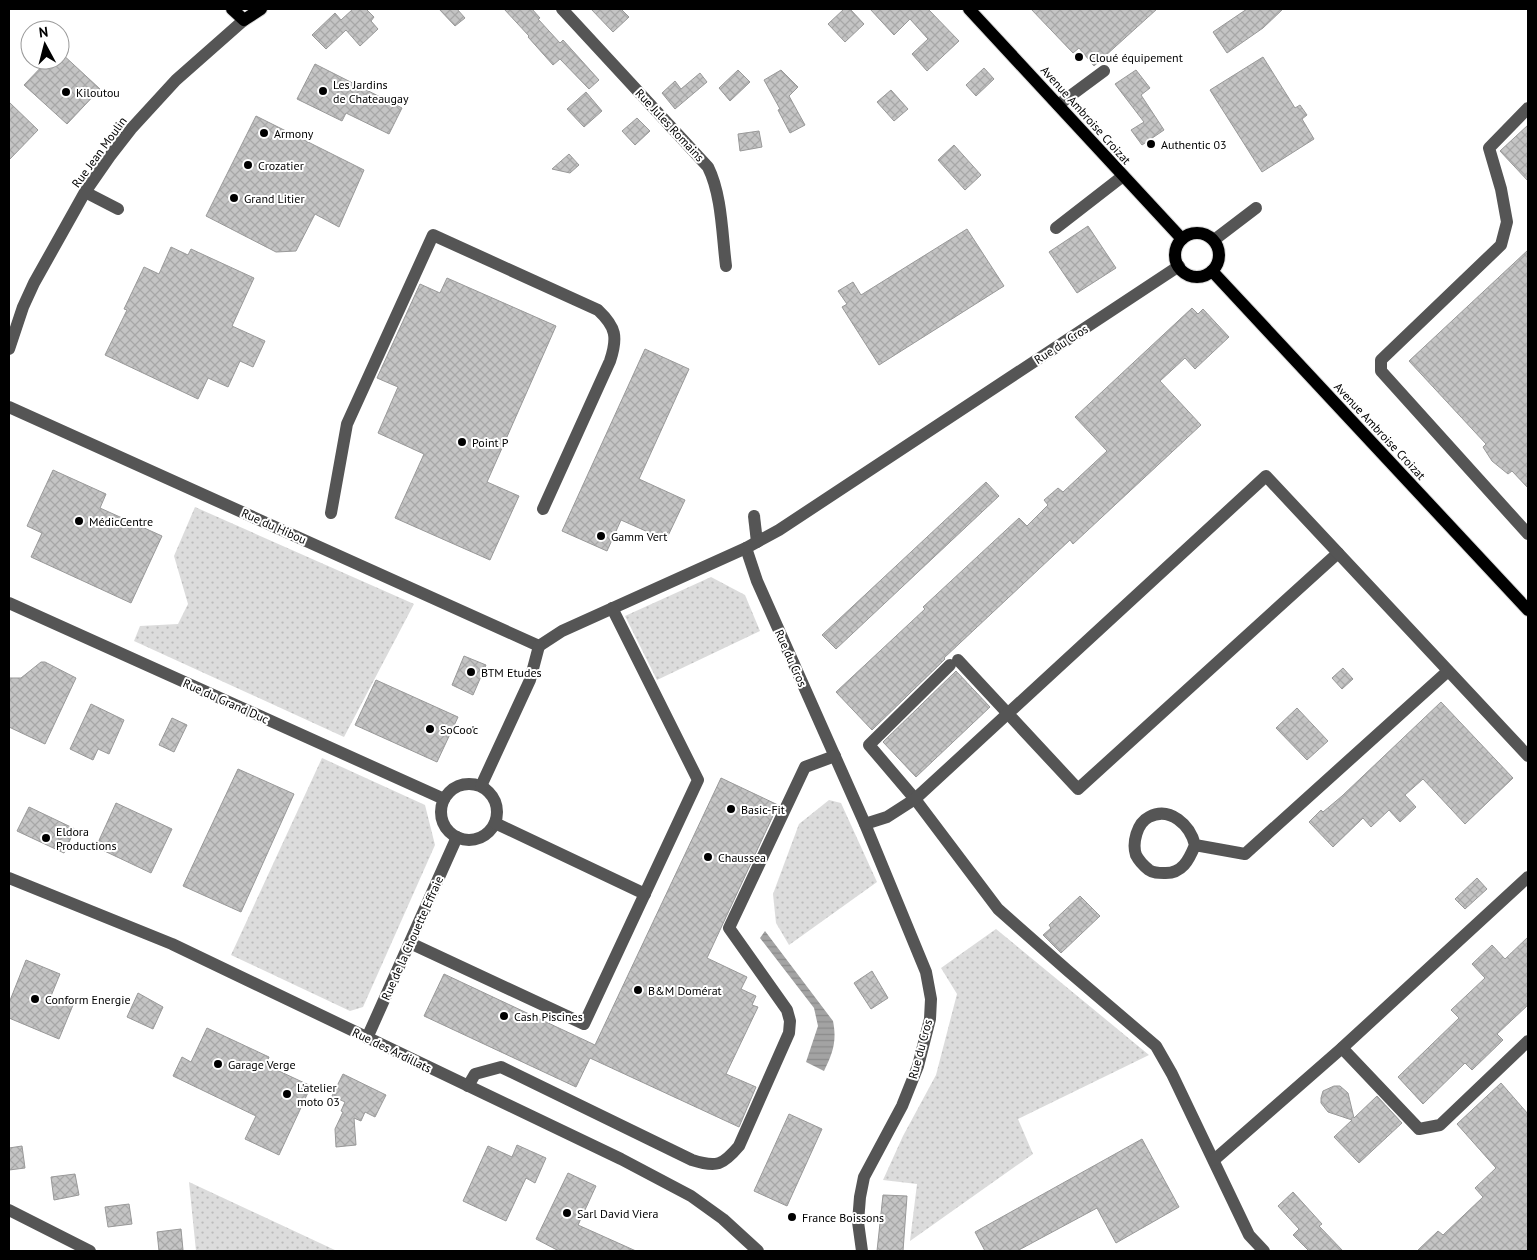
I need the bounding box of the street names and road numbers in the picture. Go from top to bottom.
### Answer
street label: Avenue Ambroise Croizat [1038,63,1134,167]
street label: Rue Jules Romains [632,85,708,165]
street label: Rue Jean Moulin [68,114,130,190]
street label: Rue du Cros [1031,321,1091,367]
street label: Avenue Ambroise Croizat [1331,379,1429,483]
street label: Rue du Hibou [239,505,309,547]
street label: Rue du Cros [772,627,810,689]
street label: Rue du Grand Duc [181,675,272,727]
street label: Rue de la Chouette Effraie [378,874,446,1002]
street label: Rue du Cros [905,1018,935,1080]
street label: Rue des Ardillats [350,1024,434,1076]

